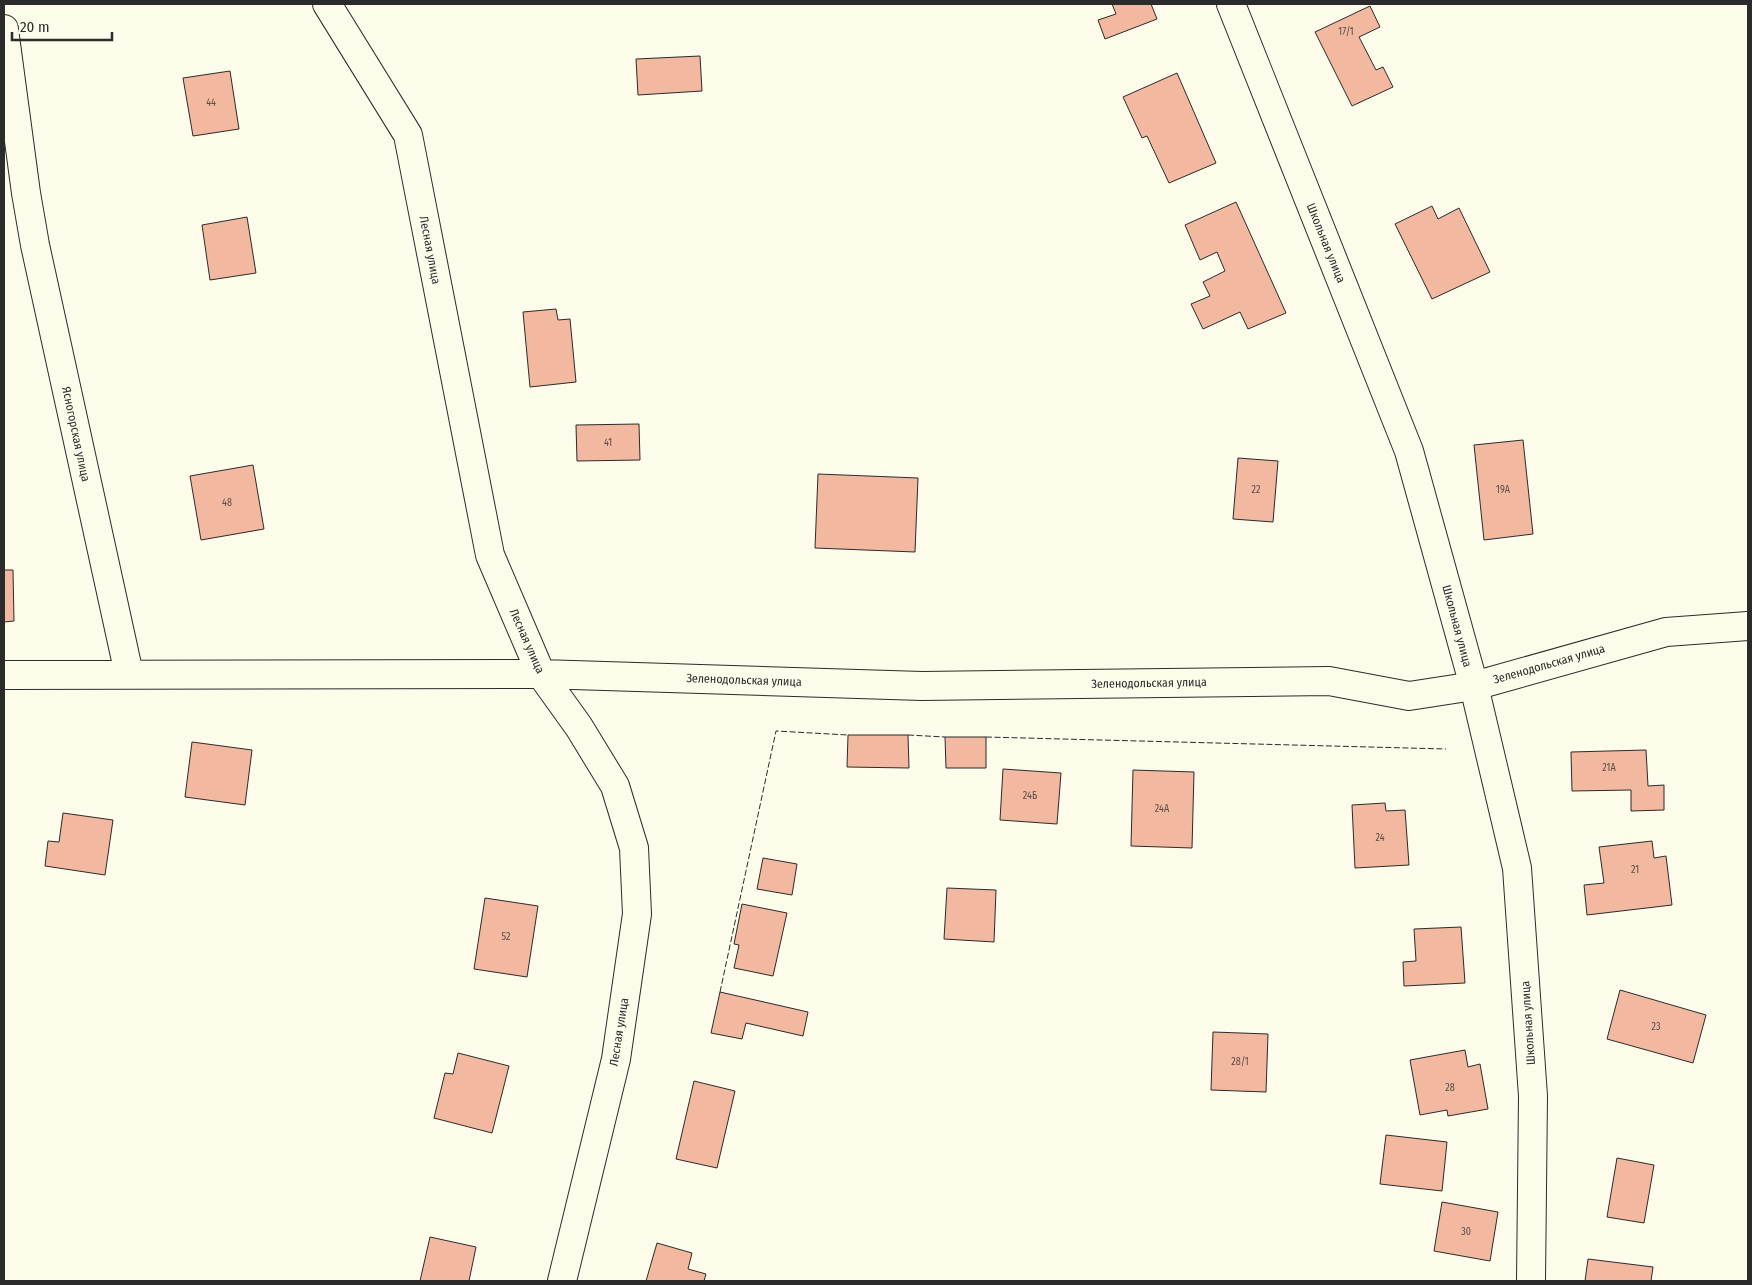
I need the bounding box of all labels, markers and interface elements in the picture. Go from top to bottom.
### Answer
scale bar [12,10,112,42]
text: 20 m [20,18,50,36]
house number: 17/1 [1338,26,1354,38]
house number: 44 [206,97,216,109]
street label: Школьная улица [1304,201,1348,285]
street label: Лесная улица [417,215,443,285]
street label: Ясногорская улица [59,385,93,483]
house number: 41 [604,437,612,449]
house number: 22 [1252,484,1261,496]
house number: 19А [1496,484,1511,496]
house number: 48 [222,497,232,509]
street label: Школьная улица [1439,583,1475,669]
street label: Лесная улица [507,607,548,676]
street label: Зеленодольская улица [1492,641,1607,687]
street label: Зеленодольская улица [686,671,802,689]
street label: Зеленодольская улица [1091,675,1207,691]
house number: 21А [1602,762,1616,774]
house number: 24Б [1023,790,1037,802]
house number: 24А [1155,803,1170,815]
house number: 24 [1375,832,1385,844]
house number: 21 [1631,864,1639,876]
house number: 52 [502,931,511,943]
street label: Школьная улица [1518,980,1538,1066]
street label: Лесная улица [607,997,631,1067]
house number: 23 [1652,1021,1661,1033]
house number: 28/1 [1231,1056,1249,1068]
house number: 28 [1445,1082,1455,1094]
house number: 30 [1461,1226,1471,1238]

